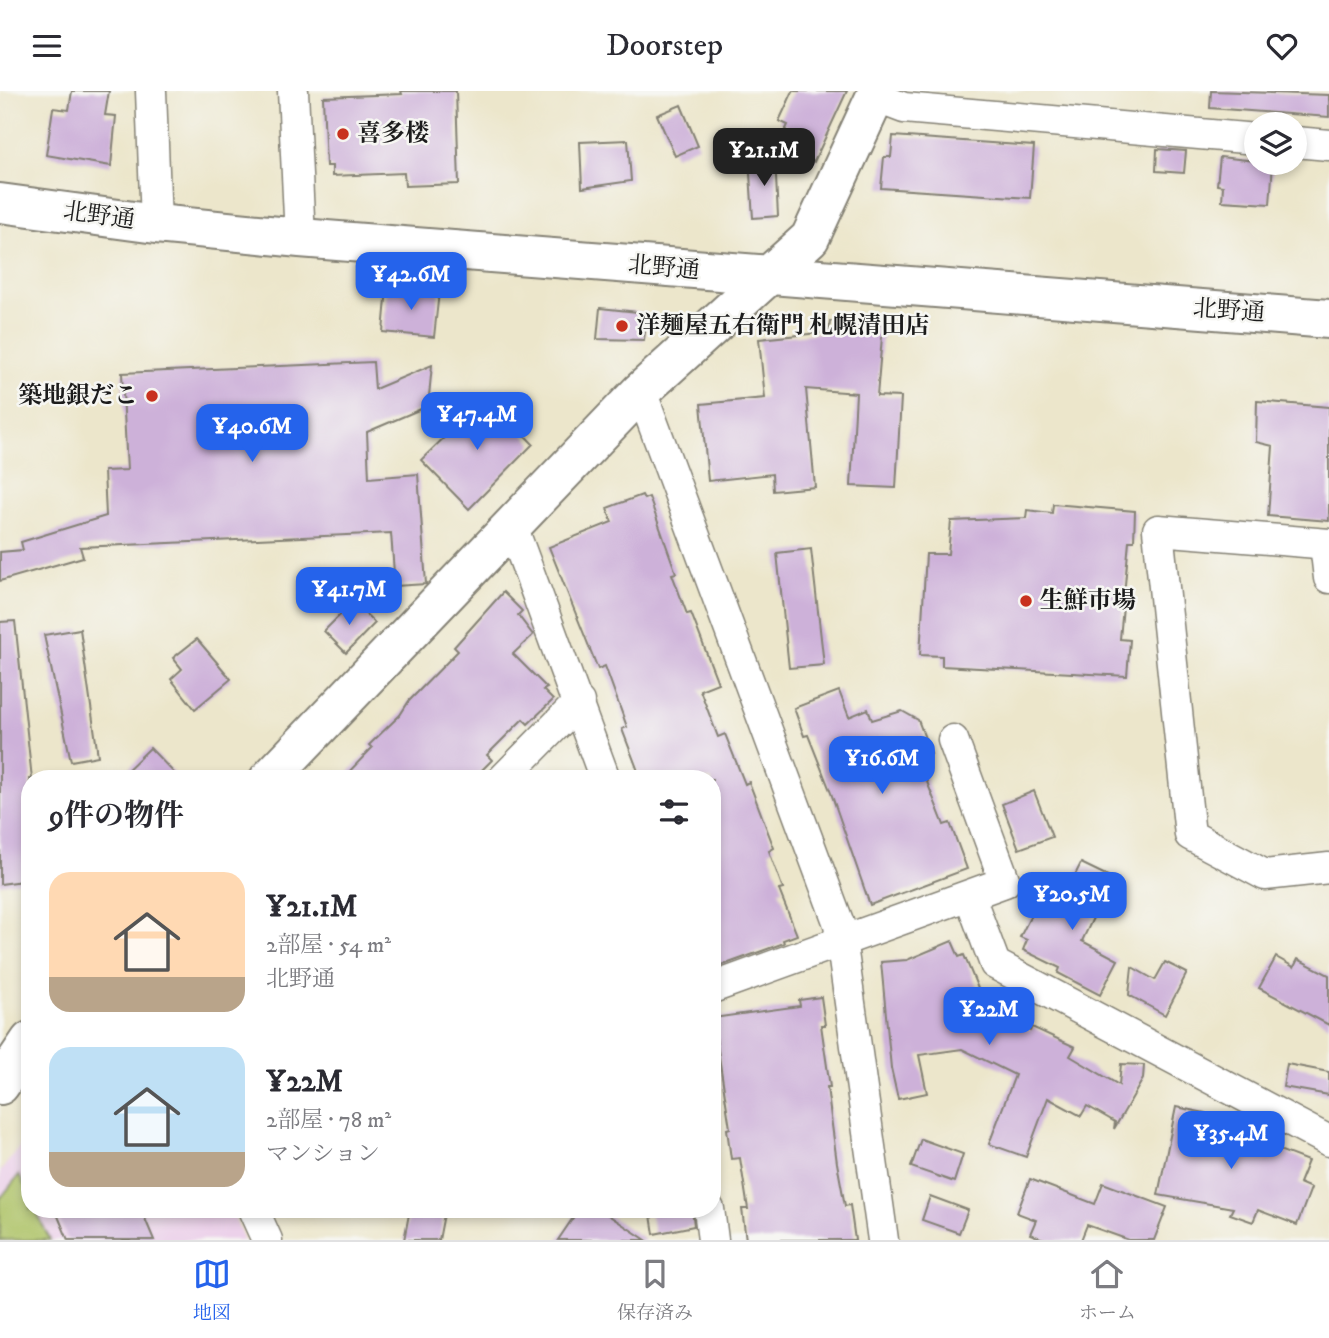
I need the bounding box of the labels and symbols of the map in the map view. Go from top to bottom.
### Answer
place label: 喜多楼 [357,119,429,149]
marker: 喜多楼 [335,126,351,142]
pin: ¥21.1M [707,129,821,188]
street label: 北野通 [61,196,137,236]
street label: 北野通 [627,250,701,286]
pin: ¥42.6M [354,253,468,312]
street label: 北野通 [1192,294,1266,328]
place label: 洋麺屋五右衛門 札幌清田店 [636,311,929,341]
marker: 洋麺屋五右衛門 札幌清田店 [614,318,630,334]
place label: 築地銀だこ [18,381,138,411]
marker: 築地銀だこ [144,388,160,404]
pin: ¥47.4M [420,393,534,452]
pin: ¥40.6M [195,405,309,464]
pin: ¥41.7M [292,567,406,627]
place label: 生鮮市場 [1040,586,1136,616]
marker: 生鮮市場 [1018,593,1034,609]
pin: ¥16.6M [825,737,939,796]
pin: ¥20.5M [1015,873,1129,932]
pin: ¥22M [948,988,1030,1047]
pin: ¥35.4M [1174,1111,1288,1171]

